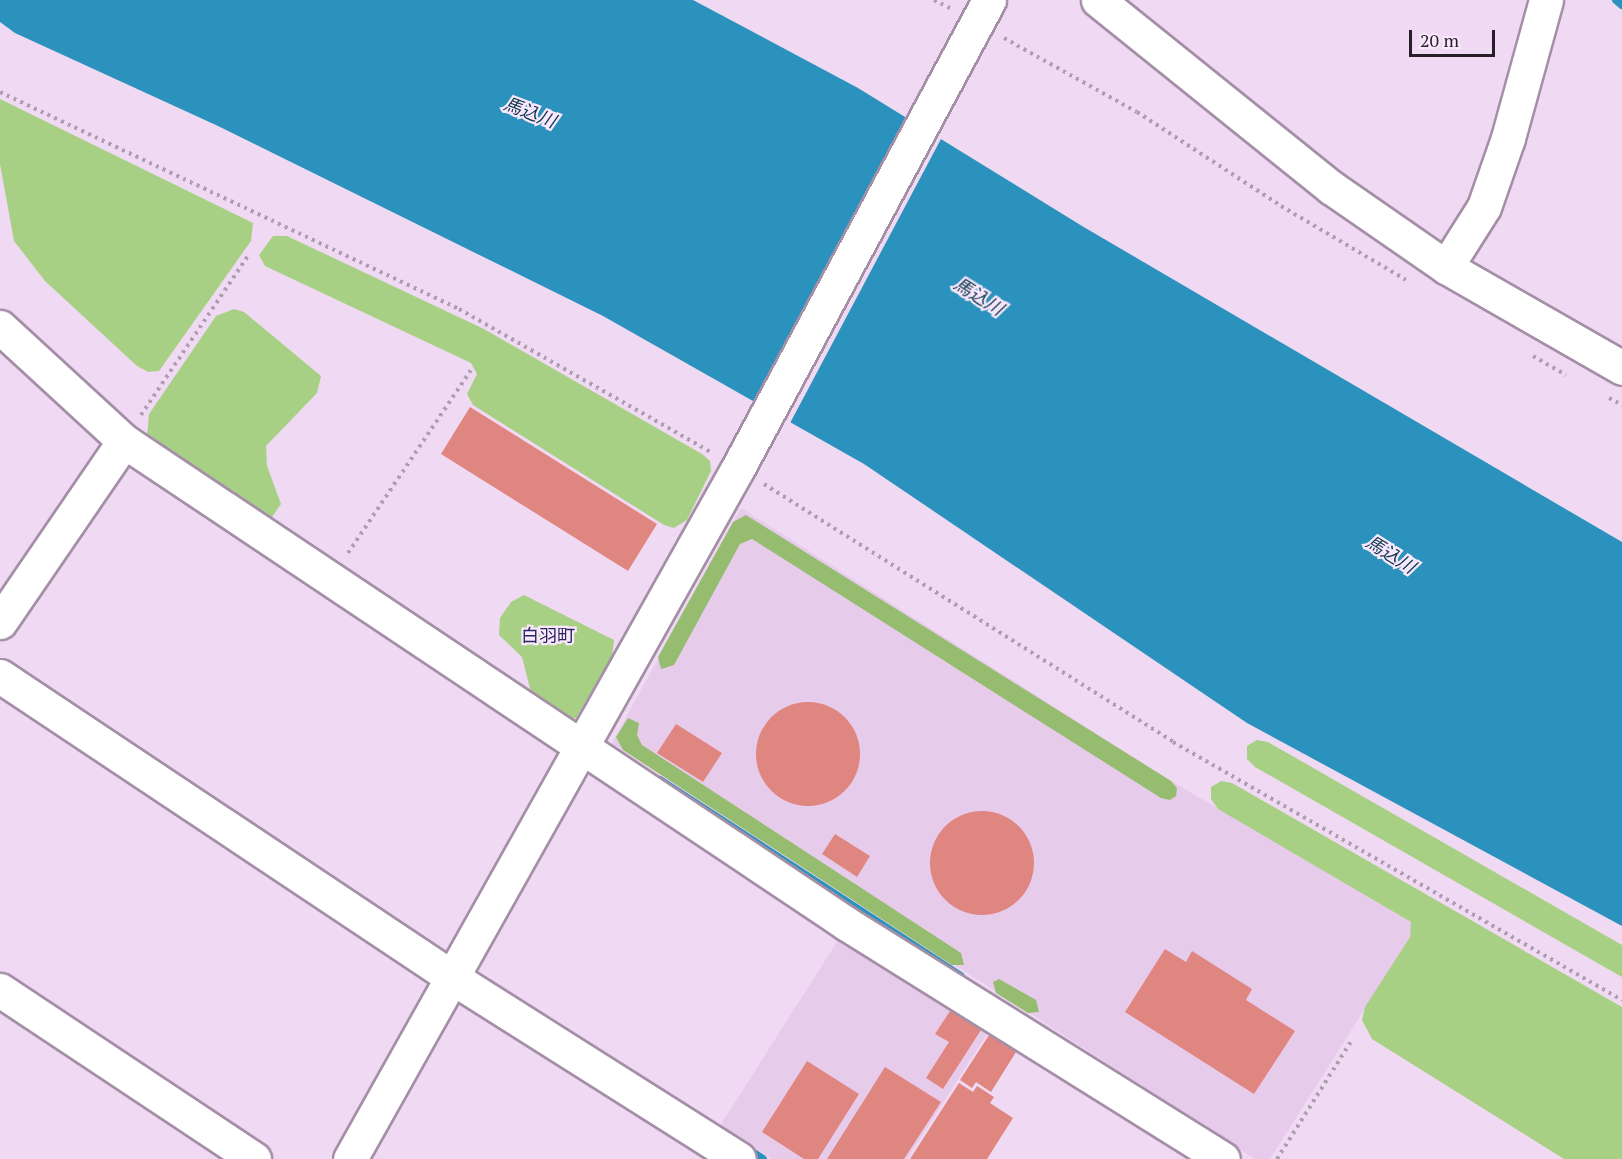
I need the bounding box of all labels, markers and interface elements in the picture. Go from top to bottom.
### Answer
scale bar [1412,18,1498,56]
text: 20 m [1420,28,1459,52]
water label: 馬込川 [501,92,559,132]
water label: 馬込川 [950,273,1008,319]
water label: 馬込川 [1362,531,1420,577]
district label: 白羽町 [521,624,575,646]

